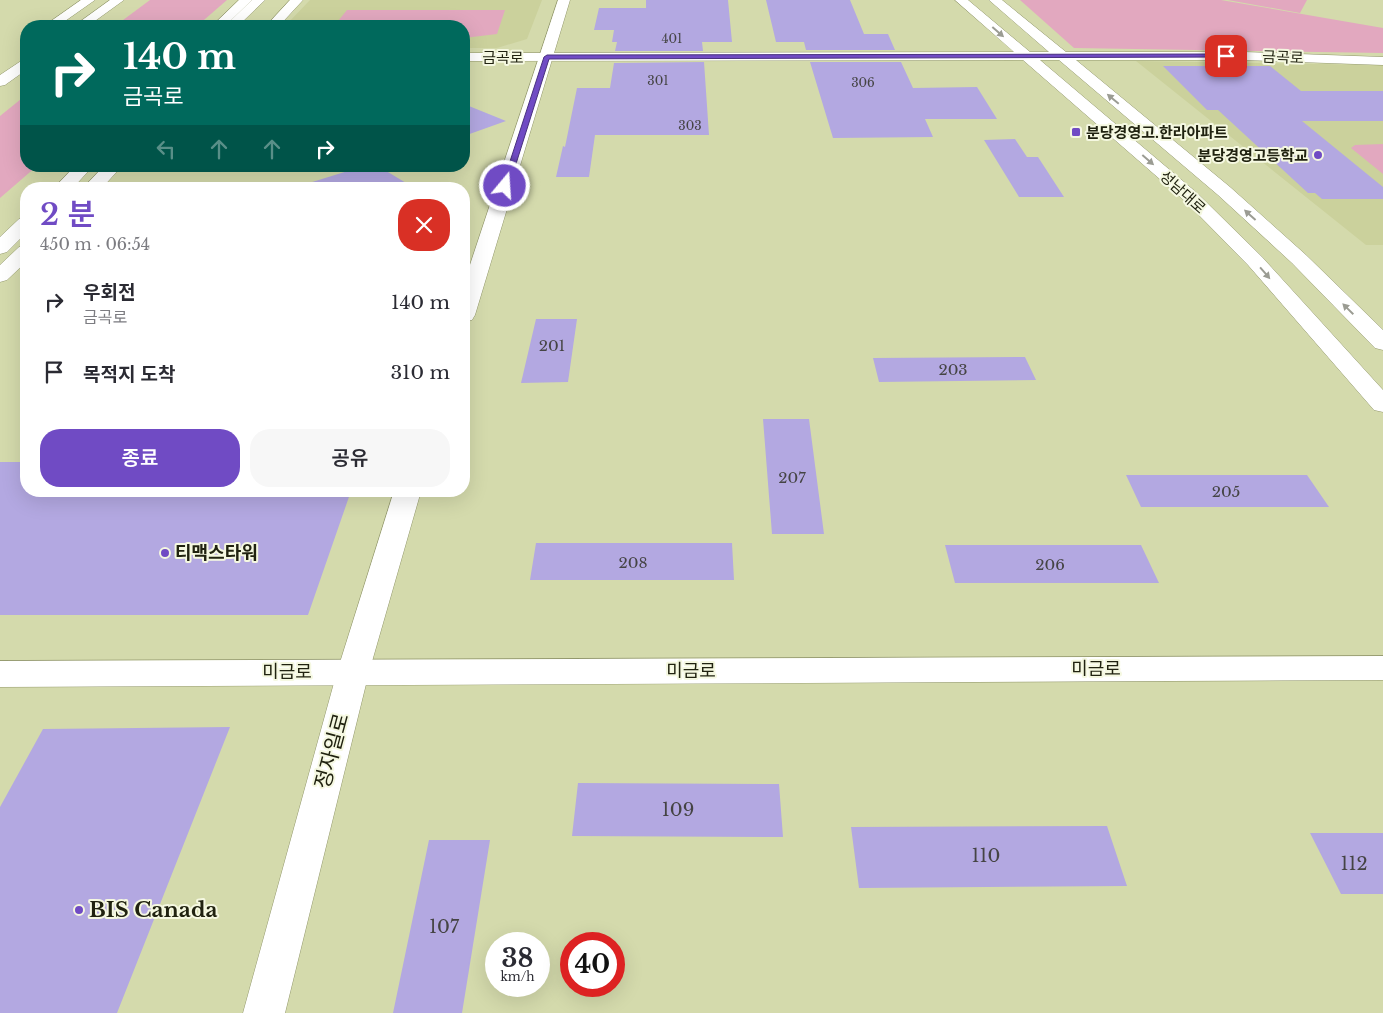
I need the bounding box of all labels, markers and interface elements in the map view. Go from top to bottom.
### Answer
one-way arrow [992,26,1005,37]
house number: 401 [662,31,682,46]
text: 140 m [123,35,236,78]
pin [1205,35,1247,77]
icon: right [40,40,105,105]
icon: arrive [1212,42,1240,70]
street label: 금곡로 [1262,47,1304,67]
street label: 금곡로 [482,48,524,67]
house number: 301 [647,73,669,88]
house number: 306 [851,75,875,90]
text: 금곡로 [123,83,184,110]
one-way arrow [1106,93,1119,104]
house number: 303 [678,118,702,133]
place label: 분당경영고.한라아파트 [1086,123,1228,142]
marker: 분당경영고.한라아파트 [1070,126,1082,138]
icon: left [152,135,180,163]
icon: ahead [205,135,233,163]
icon: ahead [258,135,286,163]
icon: right [311,135,339,163]
place label: 분당경영고등학교 [1198,146,1308,165]
marker: 분당경영고등학교 [1312,149,1324,161]
one-way arrow [1141,155,1154,166]
position arrow [478,159,530,211]
street label: 성남대로 [1156,166,1210,218]
text: 2 분 [40,196,95,233]
button: close [398,199,450,251]
one-way arrow [1244,209,1256,221]
text: 450 m · 06:54 [40,234,150,254]
one-way arrow [1259,266,1271,278]
text: 우회전 [83,281,135,304]
icon: right [40,288,68,316]
text: 140 m [391,291,450,314]
one-way arrow [1343,303,1355,315]
text: 금곡로 [83,307,127,327]
house number: 201 [539,336,565,355]
icon: arrive [40,358,68,386]
house number: 203 [938,360,968,379]
text: 310 m [390,361,450,384]
text: 목적지 도착 [83,363,175,386]
button: 종료 [40,429,240,487]
button: 공유 [250,429,450,487]
house number: 207 [778,468,806,487]
house number: 205 [1212,482,1240,501]
place label: 티맥스타워 [175,542,258,564]
marker: 티맥스타워 [159,547,171,559]
house number: 208 [618,553,648,572]
house number: 206 [1035,555,1065,574]
street label: 미금로 [1071,658,1121,680]
street label: 미금로 [666,660,716,682]
street label: 미금로 [262,661,312,683]
street label: 정자일로 [309,710,355,792]
house number: 109 [662,799,694,821]
house number: 110 [972,845,1000,867]
house number: 112 [1340,853,1368,875]
place label: BIS Canada [89,897,218,923]
marker: BIS Canada [73,904,85,916]
house number: 107 [429,916,460,938]
speed limit sign: 40 [560,932,625,997]
text: 38 [502,943,533,974]
text: km/h [500,969,535,984]

